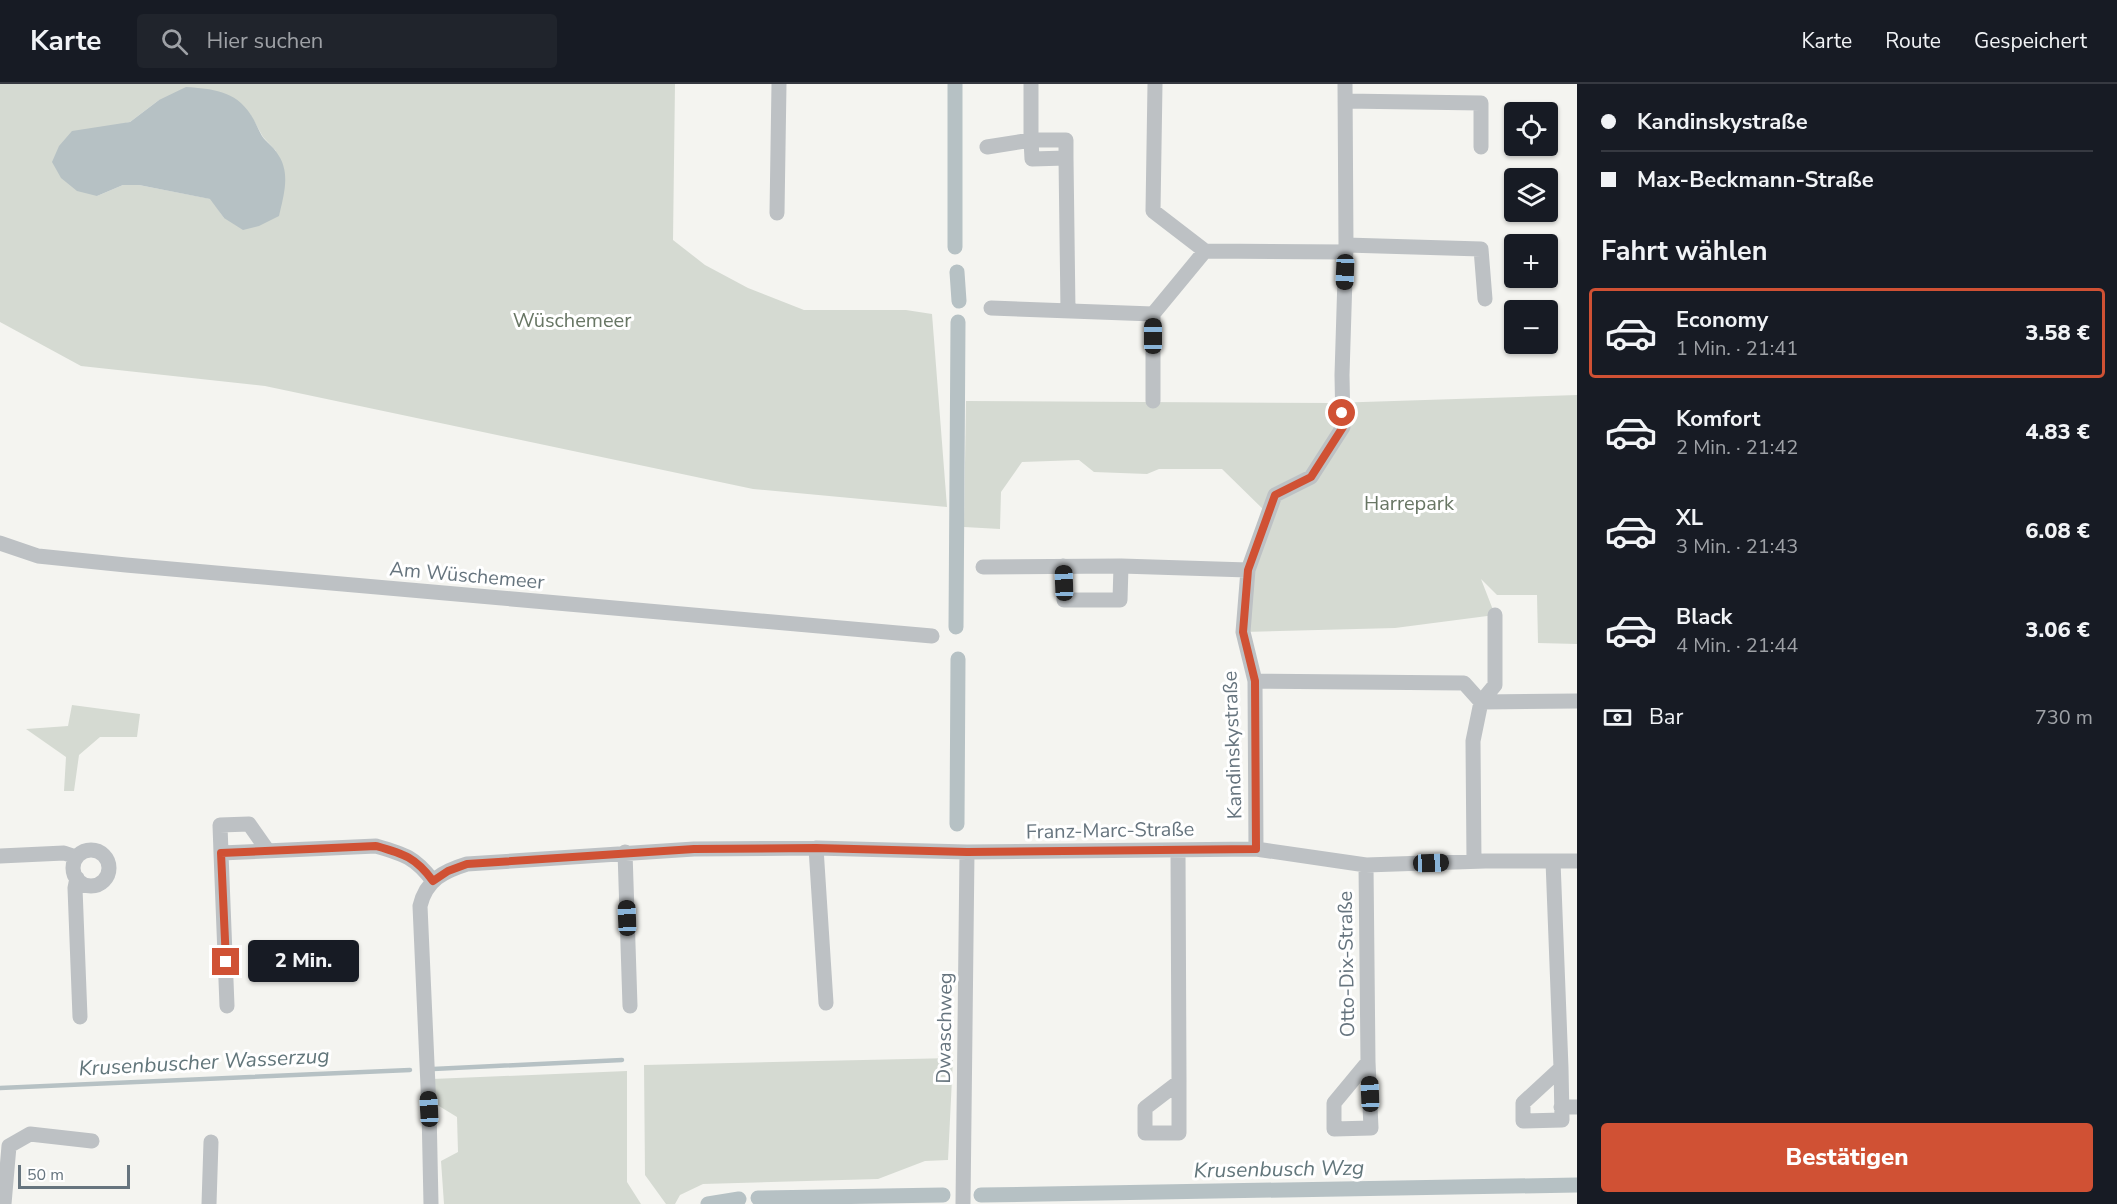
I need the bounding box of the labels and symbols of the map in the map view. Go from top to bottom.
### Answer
car [1335,254,1355,290]
park label: Wüschemeer [513,307,631,334]
car [1144,318,1162,354]
route start [1328,399,1355,426]
park label: Harrepark [1364,490,1455,517]
street label: Am Wüschemeer [388,555,546,596]
car [1054,565,1074,601]
street label: Kandinskystraße [1216,670,1249,820]
street label: Franz-Marc-Straße [1026,816,1194,845]
car [1413,853,1449,873]
street label: Otto-Dix-Straße [1332,891,1361,1037]
car [617,900,637,936]
callout: 2 Min. [247,941,358,983]
route end [212,948,239,975]
street label: Dwaschweg [930,972,959,1084]
water label: Krusenbuscher Wasserzug [78,1041,330,1083]
car [1360,1076,1380,1112]
car [419,1091,439,1127]
water label: Krusenbusch Wzg [1193,1154,1365,1184]
scale bar [18,1162,130,1190]

